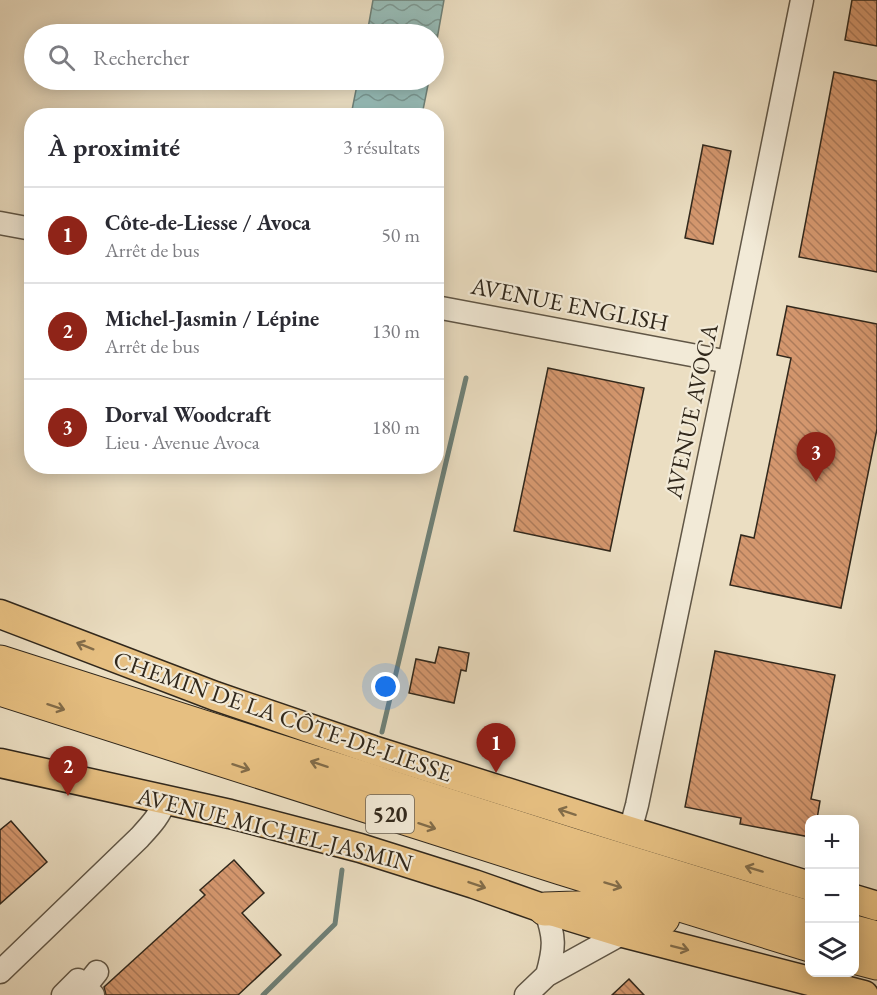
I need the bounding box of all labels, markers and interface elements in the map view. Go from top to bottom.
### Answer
search box [24,24,444,90]
icon: search [45,41,78,74]
text: Rechercher [93,43,189,72]
text: À proximité [48,130,180,164]
text: 3 résultats [343,134,420,160]
text: Côte-de-Liesse / Avoca [105,208,311,237]
text: 1 [62,222,73,248]
text: 50 m [381,222,420,248]
text: Arrêt de bus [105,237,200,263]
street label: AVENUE ENGLISH [468,269,672,338]
text: Michel-Jasmin / Lépine [105,304,319,333]
text: 2 [62,318,73,344]
text: 130 m [372,318,420,344]
street label: AVENUE AVOCA [657,320,725,502]
text: Arrêt de bus [105,333,200,359]
text: Dorval Woodcraft [105,400,271,429]
text: 3 [62,414,73,440]
text: 180 m [372,414,420,440]
text: Lieu · Avenue Avoca [105,429,260,455]
pin: 3 [796,432,836,482]
one-way arrow [76,640,95,651]
street label: CHEMIN DE LA CÔTE-DE-LIESSE [110,643,456,789]
your location [371,672,400,701]
one-way arrow [46,702,65,713]
pin: 1 [476,724,516,773]
pin: 2 [48,746,88,796]
one-way arrow [310,758,329,769]
one-way arrow [231,762,250,773]
street label: AVENUE MICHEL-JASMIN [133,779,416,878]
road number: 520 [366,795,414,833]
one-way arrow [558,805,577,816]
map controls [805,815,859,977]
button: + [805,815,859,869]
one-way arrow [417,821,436,832]
one-way arrow [744,863,763,874]
button: − [805,869,859,923]
one-way arrow [603,880,622,891]
one-way arrow [468,881,486,892]
button: layers [805,923,859,977]
one-way arrow [670,942,689,954]

